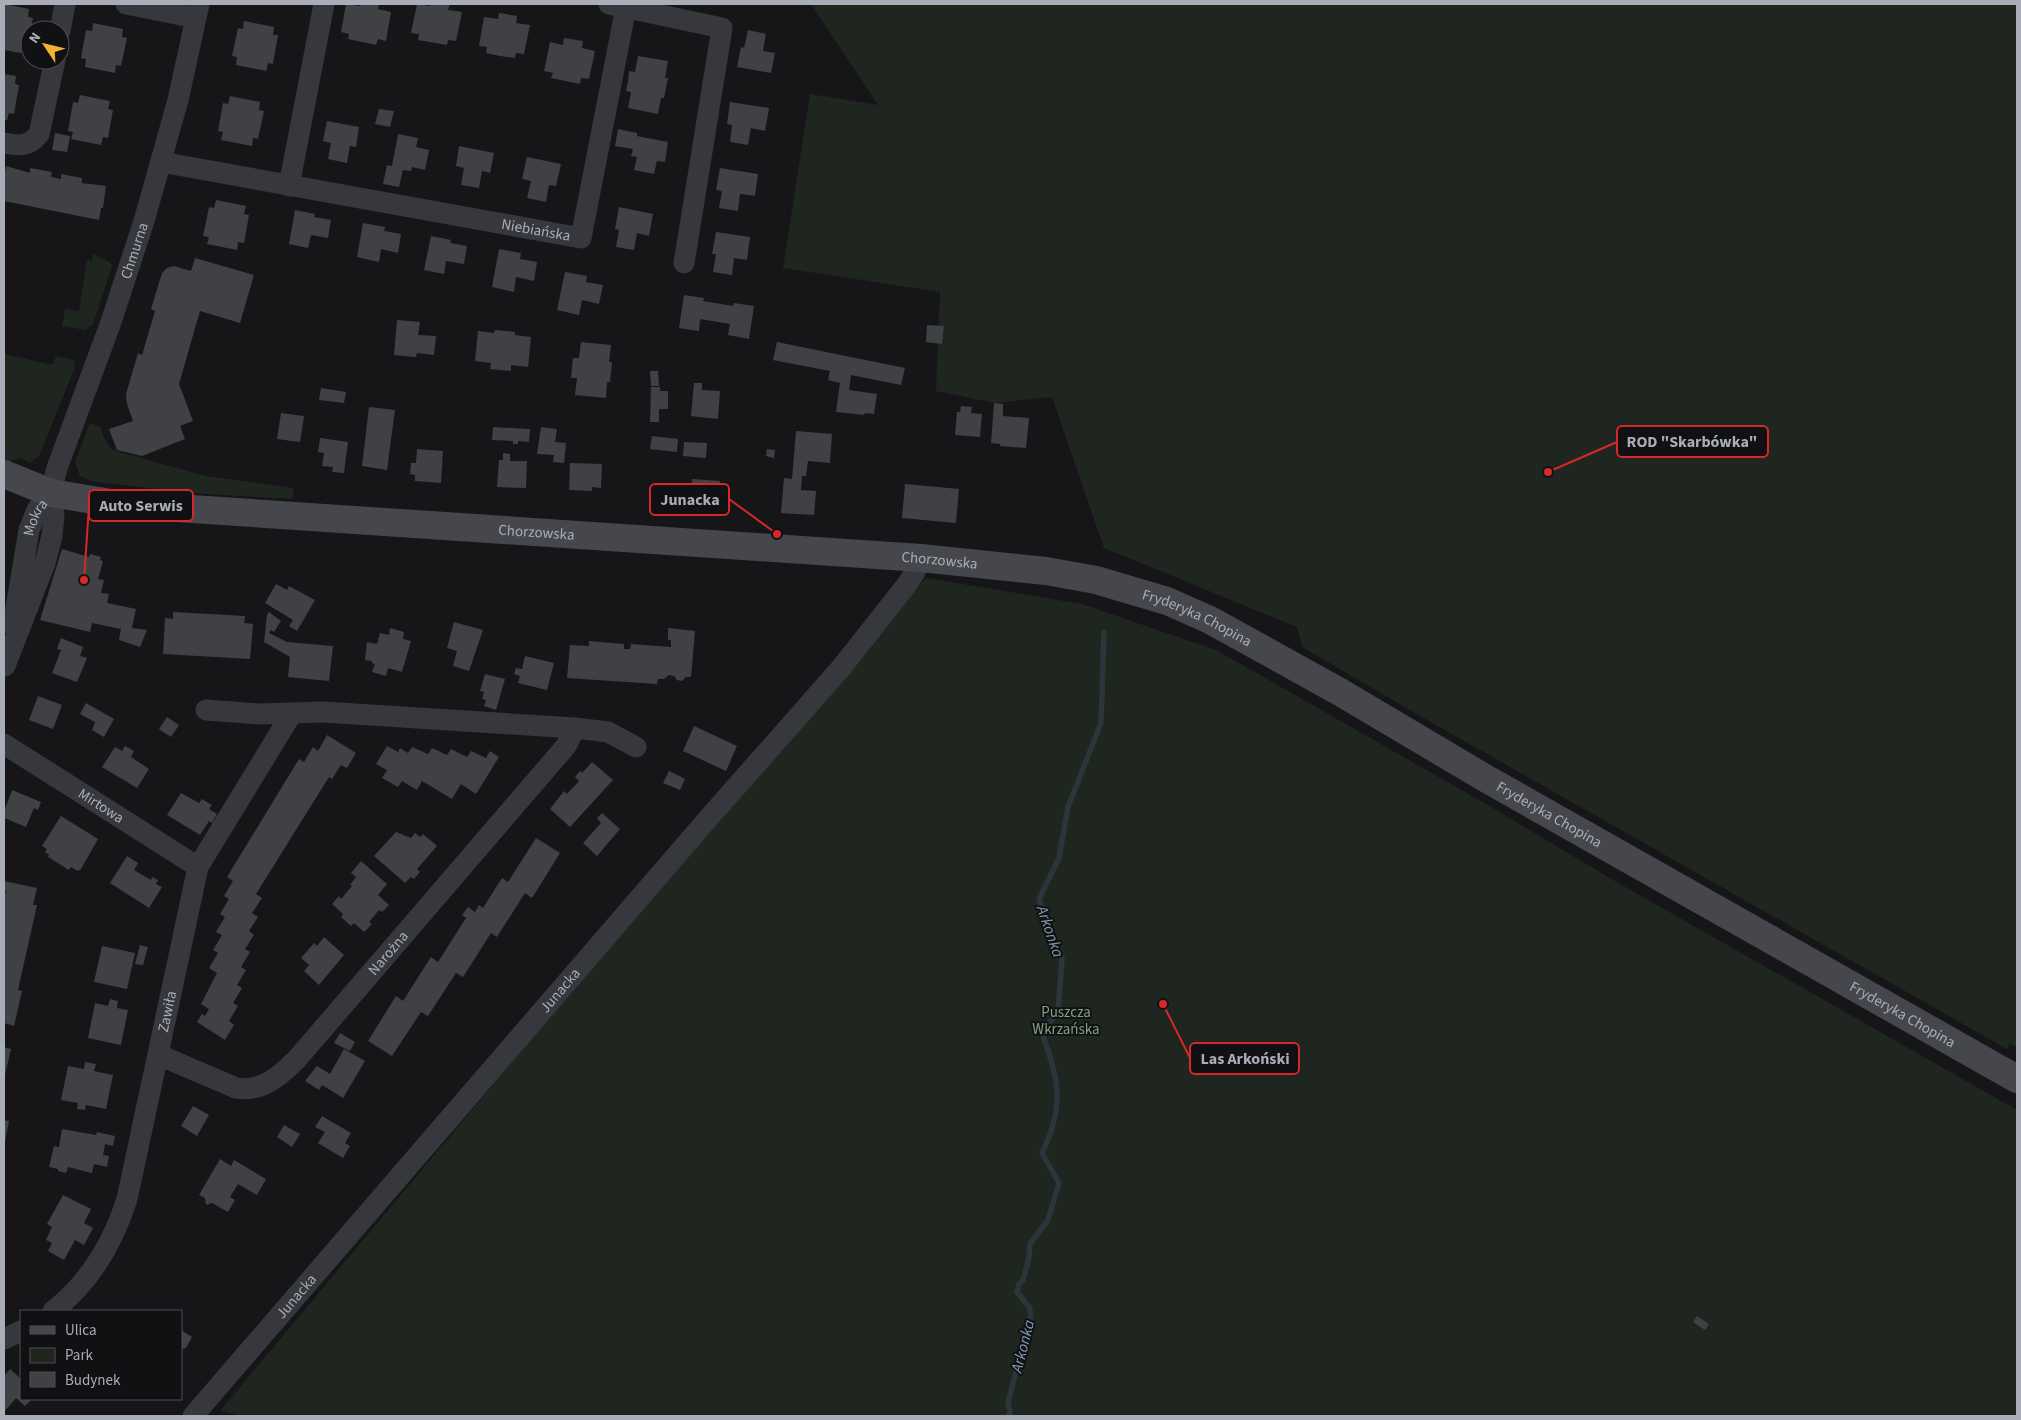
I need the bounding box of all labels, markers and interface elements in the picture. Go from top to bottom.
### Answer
north arrow [20,20,70,70]
text: N [24,29,46,48]
street label: Niebiańska [500,214,572,247]
street label: Chmurna [116,220,154,282]
callout: ROD "Skarbówka" [1617,426,1768,457]
text: ROD "Skarbówka" [1627,431,1757,453]
callout: Junacka [650,484,729,515]
text: Junacka [660,489,720,511]
callout: Auto Serwis [89,490,193,521]
street label: Mokra [18,495,53,538]
text: Auto Serwis [98,495,183,517]
street label: Chorzowska [498,520,575,546]
street label: Chorzowska [901,547,978,575]
street label: Fryderyka Chopina [1140,584,1255,652]
street label: Fryderyka Chopina [1492,776,1606,853]
street label: Mirtowa [74,783,128,829]
water label: Arkonka [1031,901,1069,961]
street label: Narożna [363,927,414,980]
street label: Junacka [535,964,586,1018]
street label: Fryderyka Chopina [1846,976,1959,1053]
street label: Zawiła [153,989,182,1034]
park label: Puszcza Wkrzańska [1032,1002,1100,1040]
callout: Las Arkoński [1190,1043,1299,1074]
text: Las Arkoński [1200,1048,1290,1070]
street label: Junacka [271,1270,322,1324]
legend [20,1310,182,1400]
water label: Arkonka [1006,1317,1040,1376]
text: Ulica [65,1320,96,1341]
text: Park [65,1345,94,1366]
text: Budynek [65,1370,121,1391]

